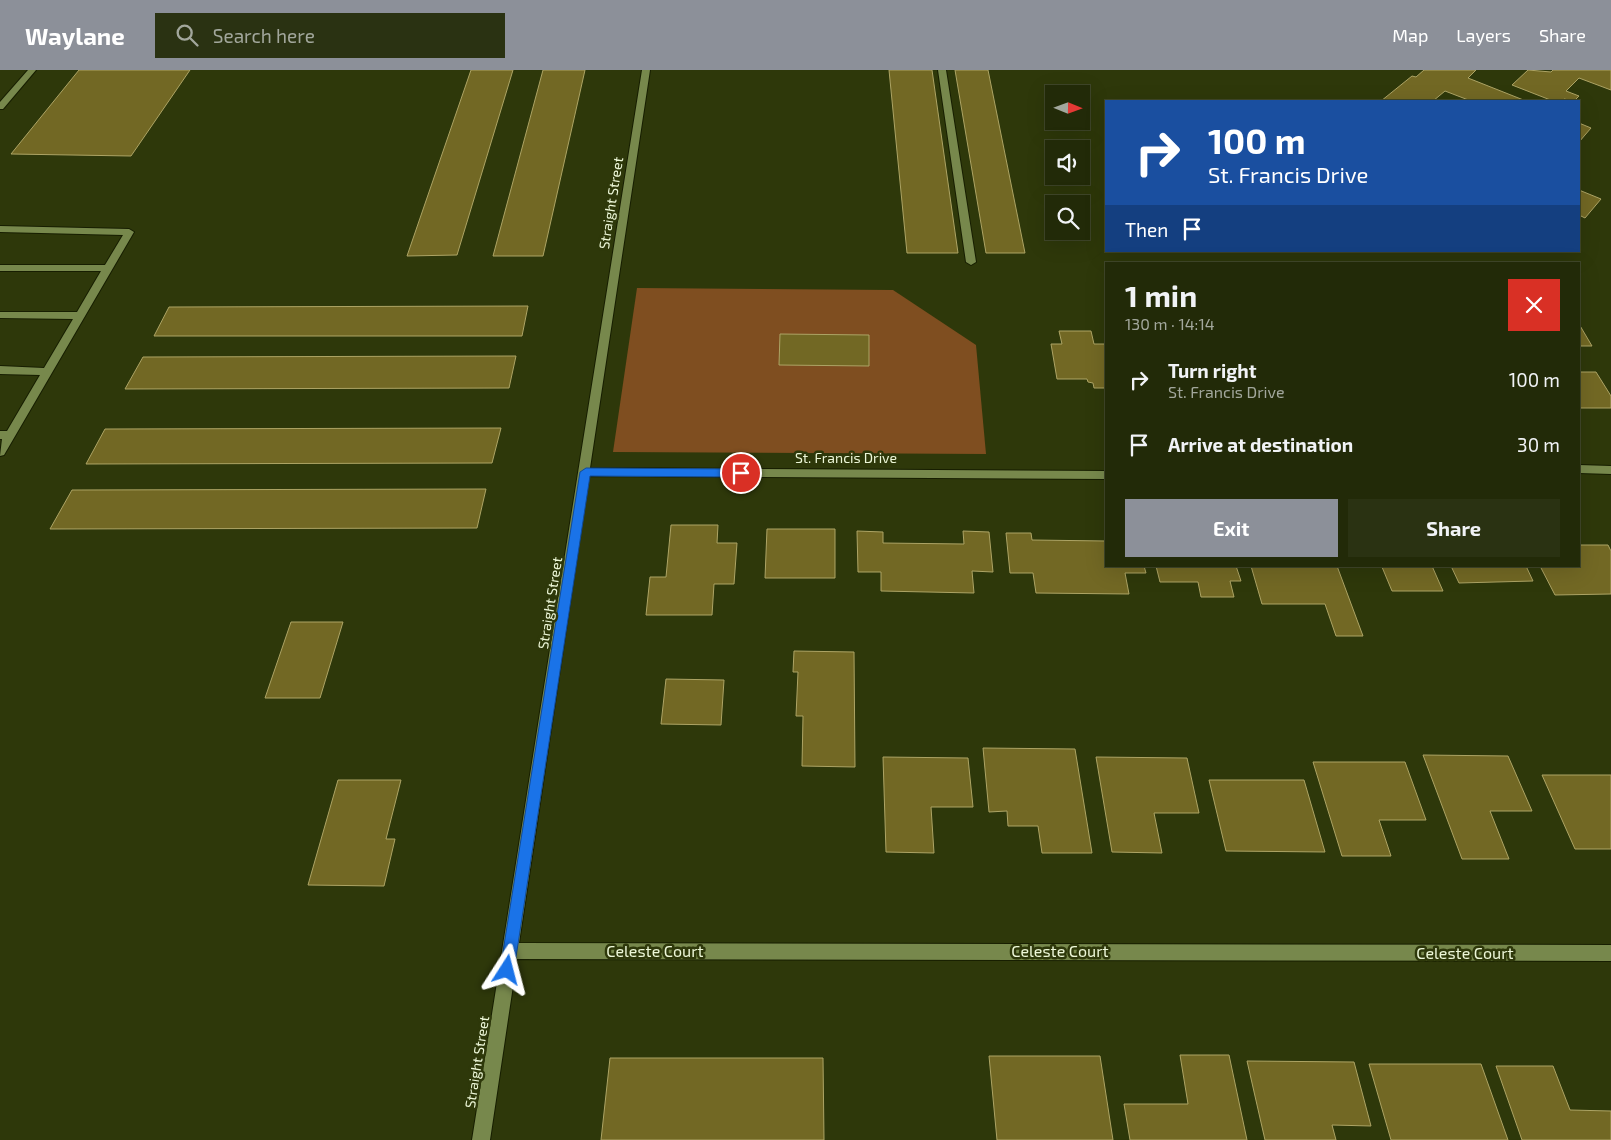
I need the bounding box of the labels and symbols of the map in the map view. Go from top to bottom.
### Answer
north arrow [1045,85,1090,130]
street label: Straight Street [595,156,626,250]
street label: St. Francis Drive [795,449,897,466]
pin [720,452,762,494]
street label: Straight Street [534,556,565,650]
street label: Celeste Court [606,941,704,960]
street label: Celeste Court [1011,941,1109,960]
position arrow [480,943,532,995]
street label: Celeste Court [1416,943,1514,962]
street label: Straight Street [461,1015,492,1109]

